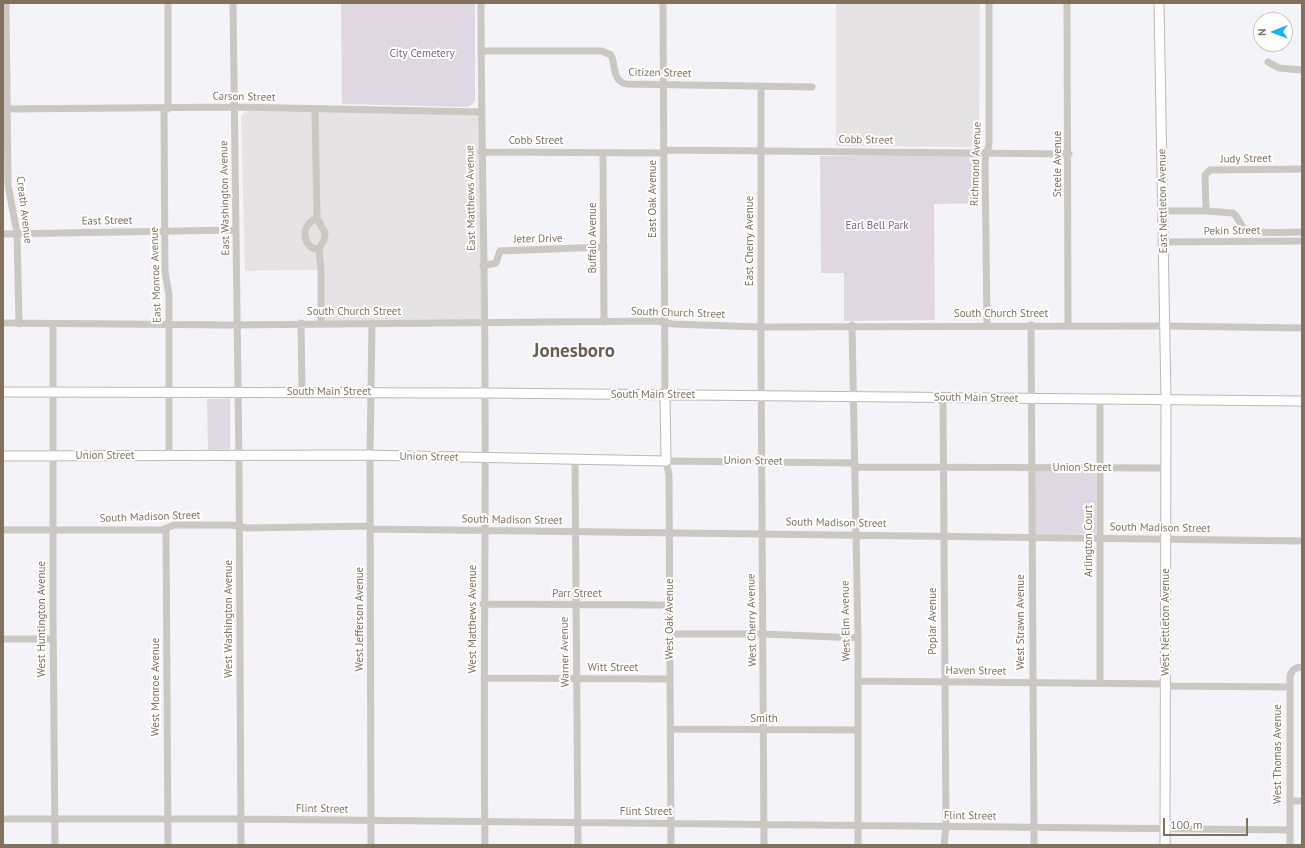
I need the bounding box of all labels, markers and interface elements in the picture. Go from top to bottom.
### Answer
north arrow [1253,12,1293,52]
text: N [1255,28,1269,36]
park label: City Cemetery [389,47,455,61]
street label: Citizen Street [628,66,692,80]
street label: Carson Street [212,90,276,104]
street label: Richmond Avenue [968,122,984,206]
street label: Steele Avenue [1051,131,1065,197]
street label: Cobb Street [839,133,893,147]
street label: Cobb Street [509,134,563,148]
street label: East Washington Avenue [217,140,233,256]
street label: East Matthews Avenue [463,145,479,251]
street label: East Nettleton Avenue [1155,149,1171,253]
street label: Judy Street [1220,152,1272,166]
street label: East Oak Avenue [646,160,660,238]
street label: Creath Avenue [13,175,35,245]
street label: East Cherry Avenue [743,196,757,286]
street label: Buffalo Avenue [586,202,600,274]
street label: East Street [82,214,132,228]
park label: Earl Bell Park [846,219,908,233]
street label: Pekin Street [1204,224,1260,238]
street label: East Monroe Avenue [148,227,164,323]
street label: Jeter Drive [513,232,563,246]
street label: South Church Street [307,305,401,319]
street label: South Church Street [631,305,725,321]
street label: South Church Street [954,307,1048,321]
district label: Jonesboro [533,341,615,363]
street label: South Main Street [287,385,371,399]
street label: South Main Street [611,388,695,402]
street label: South Main Street [934,391,1018,405]
street label: Union Street [75,449,135,463]
street label: Union Street [399,450,459,464]
street label: Union Street [723,454,783,468]
street label: Union Street [1052,461,1112,475]
street label: Arlington Court [1082,505,1096,577]
street label: South Madison Street [99,509,201,525]
street label: South Madison Street [461,513,563,527]
street label: South Madison Street [785,516,887,530]
street label: South Madison Street [1109,521,1211,535]
street label: West Washington Avenue [222,560,236,678]
street label: West Huntington Avenue [35,561,49,677]
street label: West Matthews Avenue [466,565,480,673]
street label: West Jefferson Avenue [353,567,367,671]
street label: West Nettleton Avenue [1159,568,1173,676]
street label: West Cherry Avenue [745,573,759,667]
street label: West Strawn Avenue [1014,574,1028,670]
street label: West Oak Avenue [663,578,677,660]
street label: West Elm Avenue [839,580,853,662]
street label: Parr Street [552,587,602,601]
street label: Poplar Avenue [926,587,940,655]
street label: Warner Avenue [558,617,572,687]
street label: West Monroe Avenue [149,638,163,736]
street label: Witt Street [588,661,638,675]
street label: Haven Street [946,664,1006,678]
street label: West Thomas Avenue [1271,704,1285,804]
street label: Smith [750,712,778,726]
street label: Flint Street [296,802,348,816]
street label: Flint Street [620,805,672,819]
street label: Flint Street [944,809,996,823]
scale bar [1165,810,1250,836]
text: 100 m [1170,817,1203,832]

